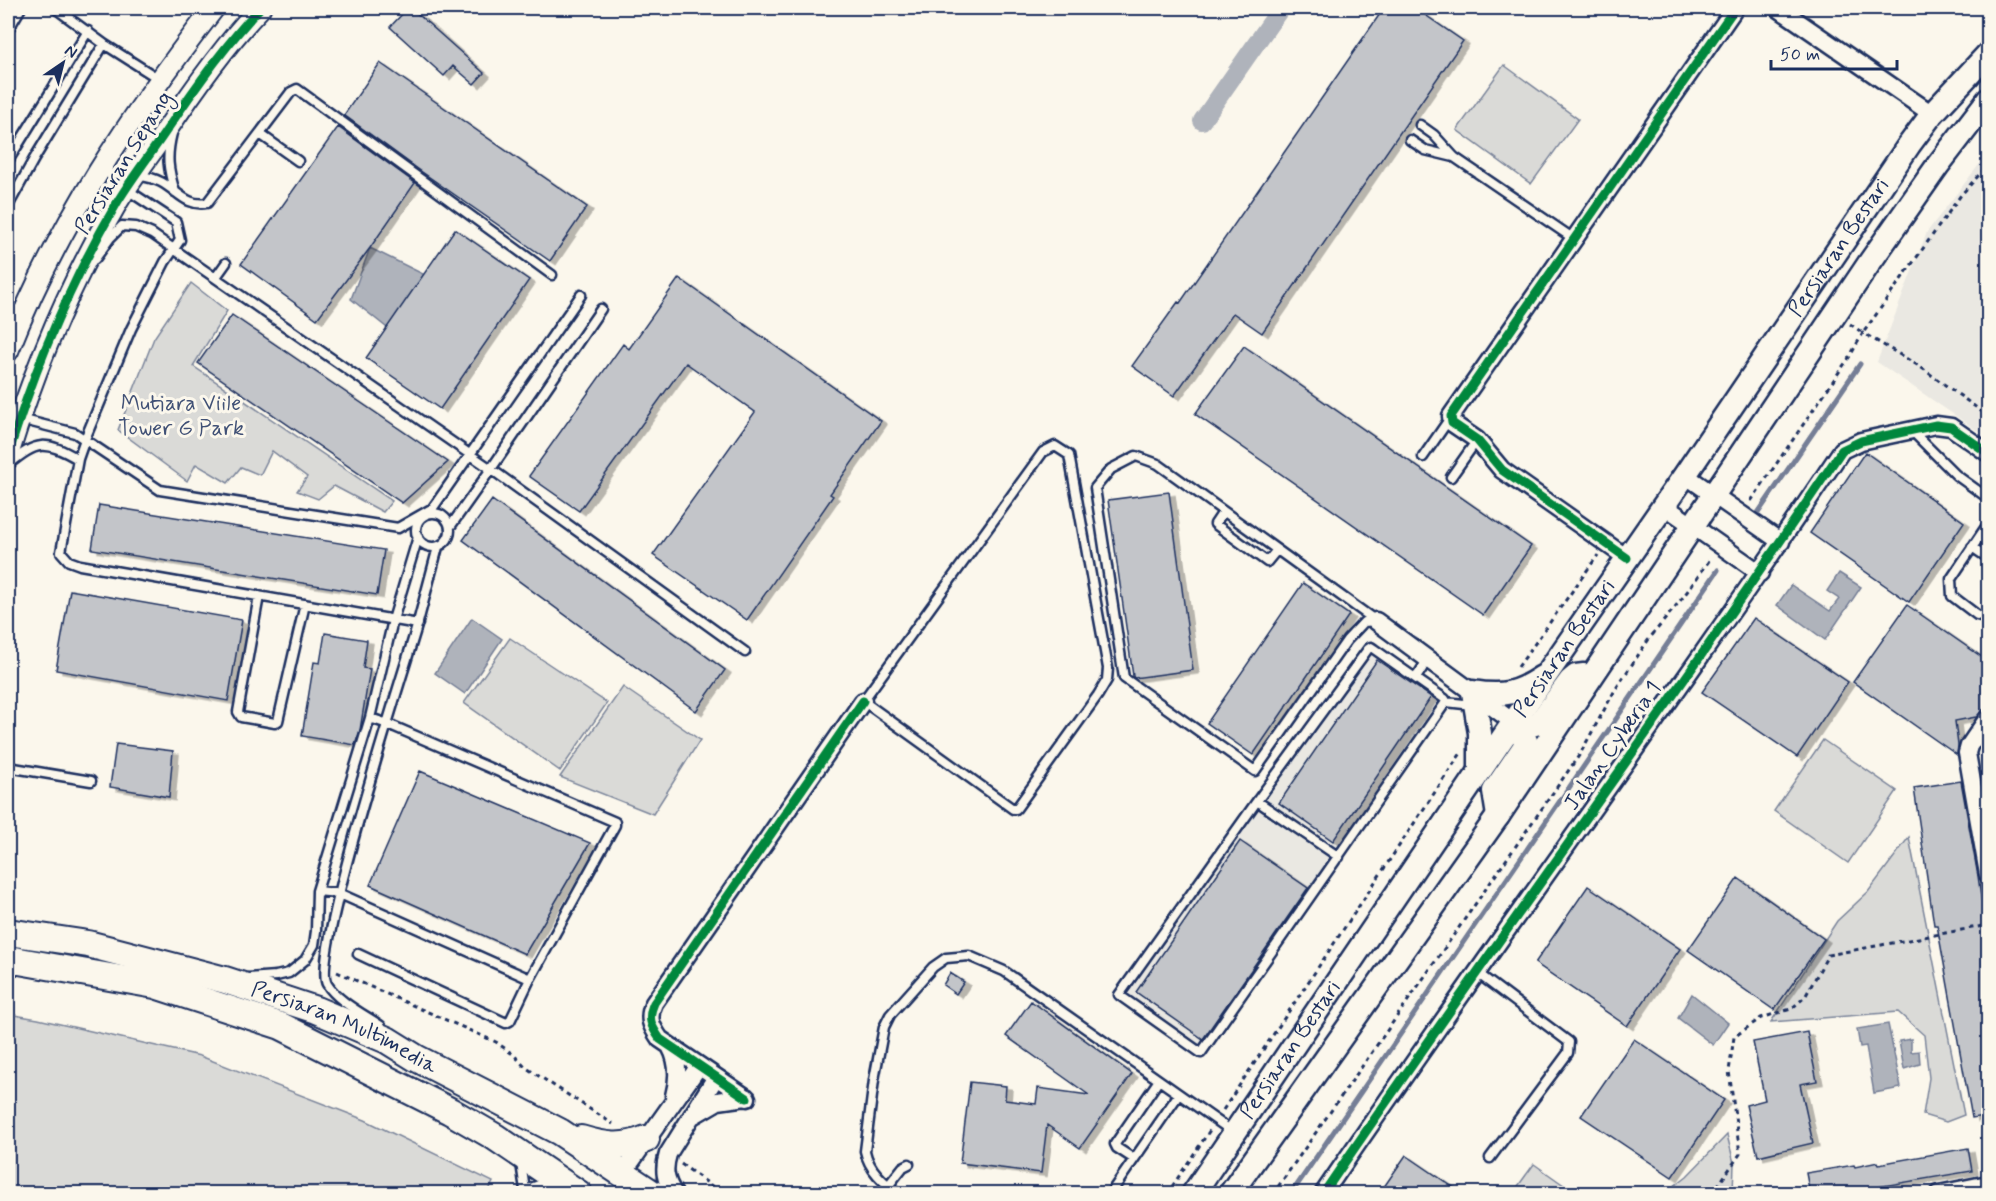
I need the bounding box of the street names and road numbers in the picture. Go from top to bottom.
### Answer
street label: Persiaran Sepang [69,86,182,241]
street label: Persiaran Bestari [1782,173,1896,322]
street label: Persiaran Bestari [1507,574,1622,723]
street label: Jalan Cyberia 1 [1558,676,1668,816]
street label: Persiaran Bestari [1234,975,1348,1125]
street label: Persiaran Multimedia [248,976,442,1081]

